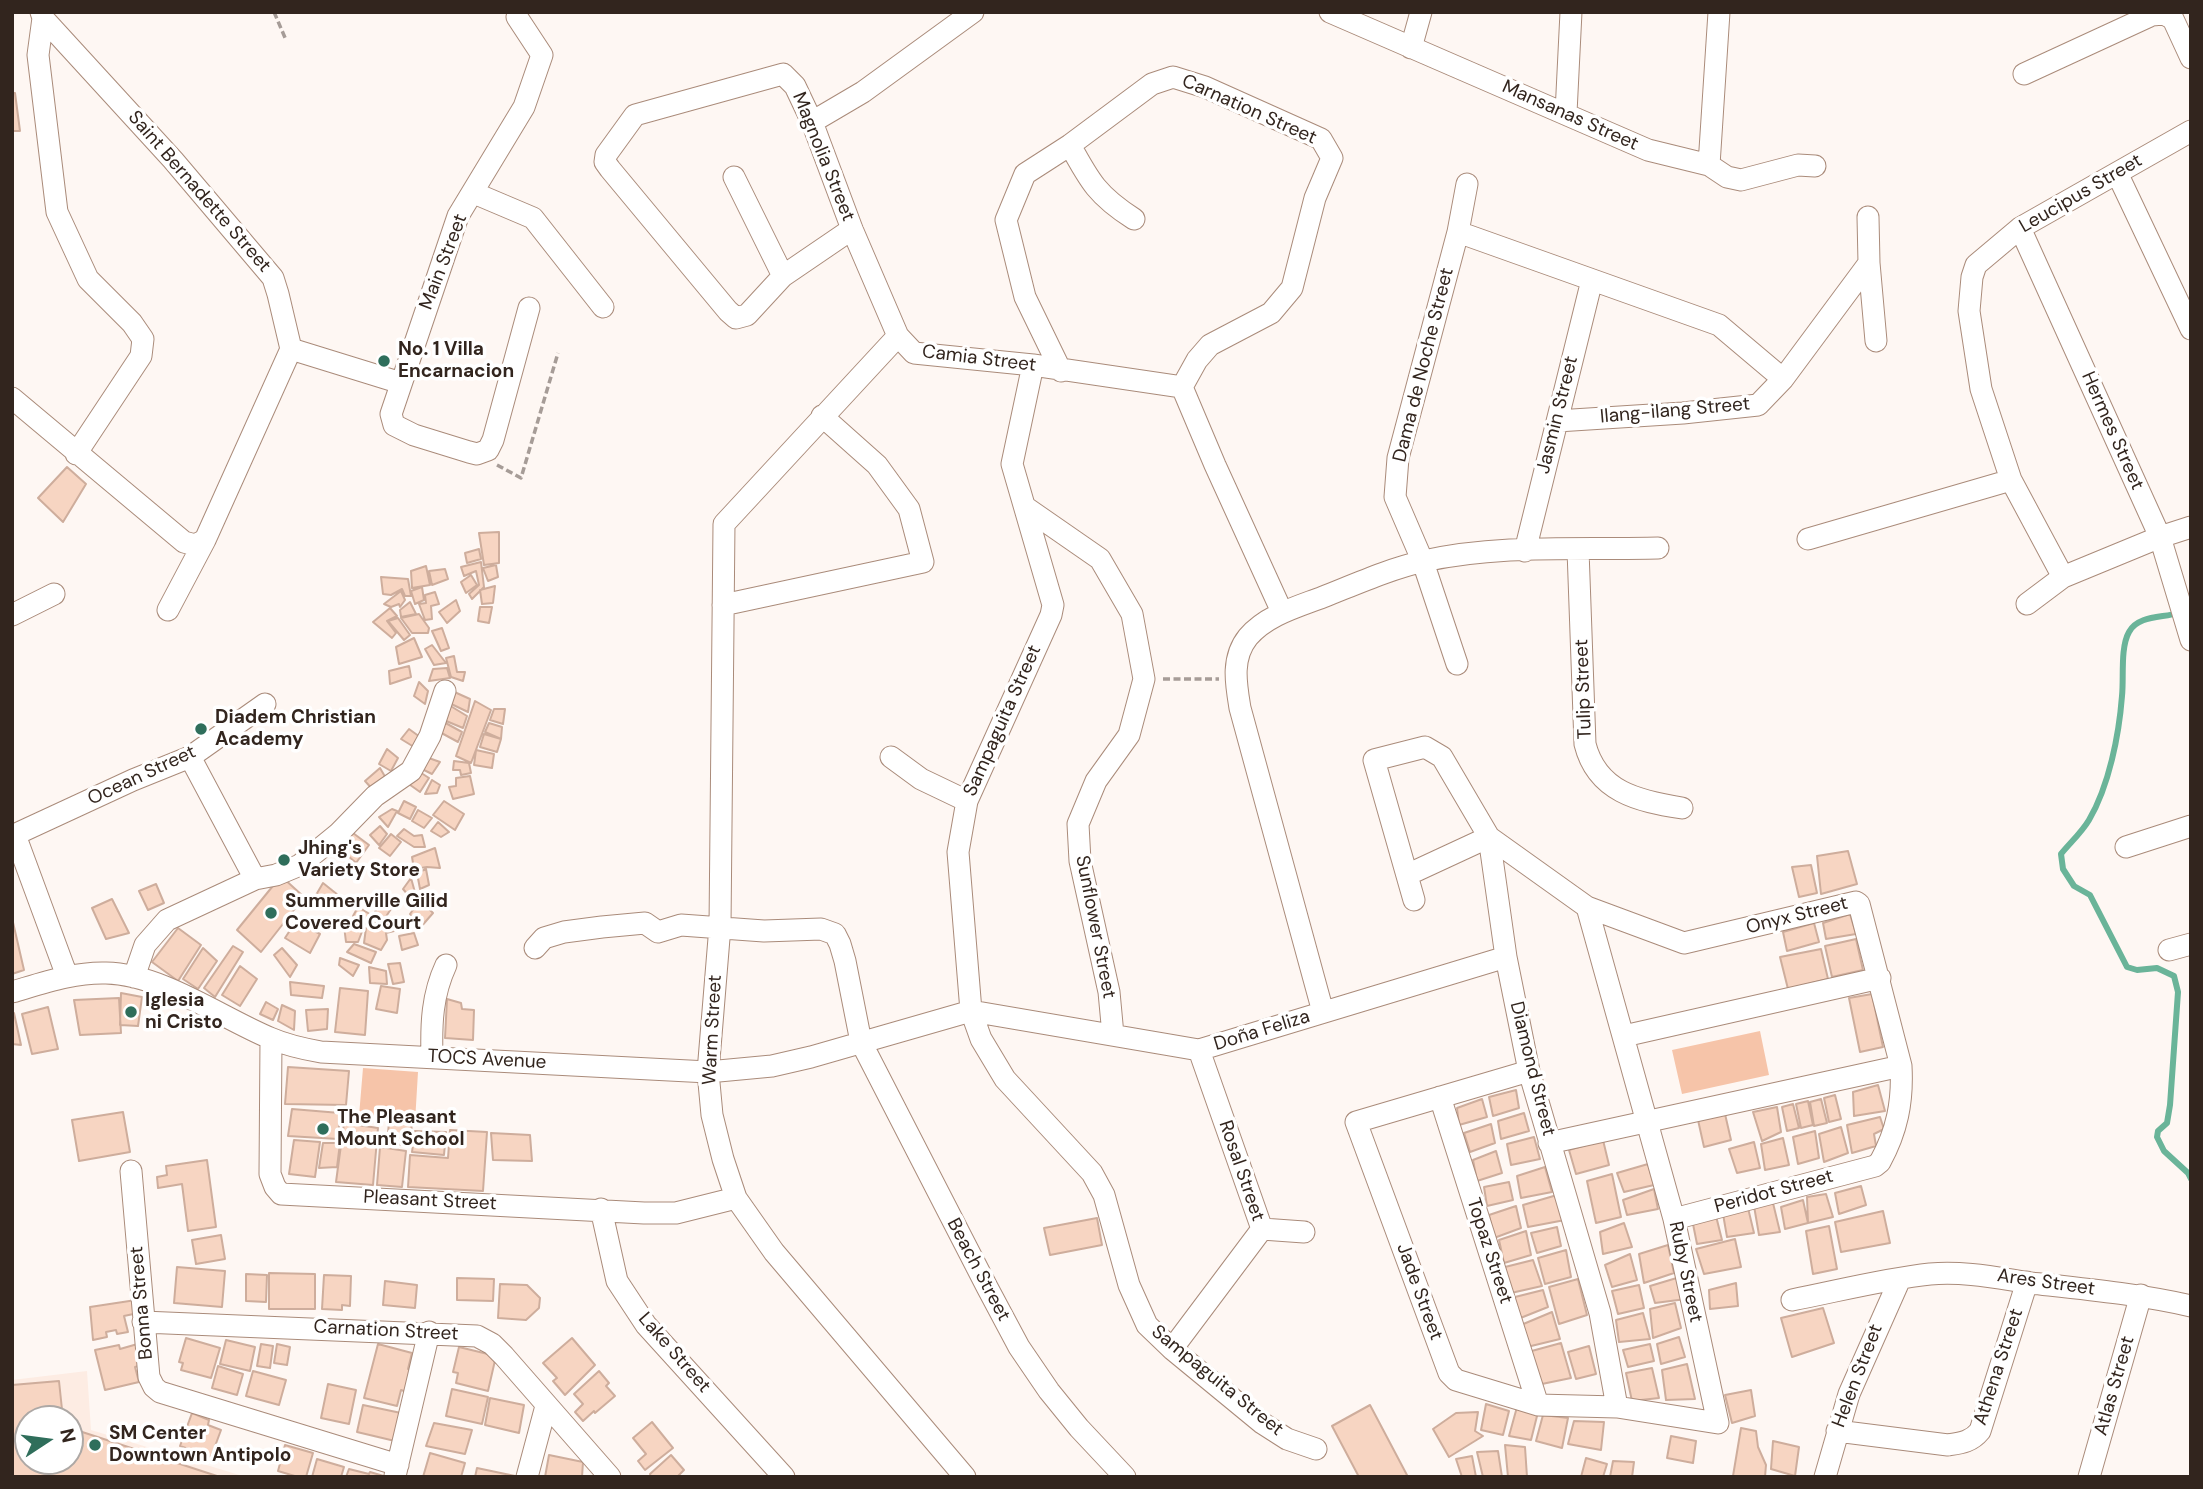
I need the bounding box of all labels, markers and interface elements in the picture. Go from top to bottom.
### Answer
street label: Carnation Street [1178,70,1320,150]
street label: Mansanas Street [1498,76,1642,156]
street label: Magnolia Street [787,89,859,225]
street label: Saint Bernadette Street [123,107,275,277]
street label: Leucipus Street [2016,150,2146,238]
street label: Main Street [415,211,473,313]
street label: Dama de Noche Street [1389,266,1459,464]
place label: No. 1 Villa Encarnacion [398,339,514,383]
street label: Camia Street [921,341,1037,377]
marker: No. 1 Villa Encarnacion [376,353,392,369]
street label: Jasmin Street [1532,354,1584,476]
street label: Hermes Street [2076,368,2148,494]
street label: Ilang-ilang Street [1599,393,1751,429]
street label: Tulip Street [1571,639,1597,739]
street label: Sampaguita Street [959,642,1047,800]
place label: Diadem Christian Academy [215,707,376,751]
marker: Diadem Christian Academy [193,721,209,737]
street label: Ocean Street [84,741,200,811]
place label: Jhing's Variety Store [298,838,420,882]
marker: Jhing's Variety Store [276,852,292,868]
street label: Sunflower Street [1070,854,1120,1000]
place label: Summerville Gilid Covered Court [285,891,448,935]
street label: Onyx Street [1744,892,1850,940]
marker: Summerville Gilid Covered Court [263,905,279,921]
street label: Warm Street [699,974,727,1086]
place label: Iglesia ni Cristo [145,990,223,1034]
street label: Diamond Street [1504,999,1560,1139]
marker: Iglesia ni Cristo [123,1004,139,1020]
street label: Doña Feliza [1211,1006,1313,1056]
street label: TOCS Avenue [427,1046,547,1074]
place label: The Pleasant Mount School [337,1107,465,1151]
street label: Rosal Street [1213,1118,1269,1224]
marker: The Pleasant Mount School [315,1121,331,1137]
street label: Peridot Street [1712,1165,1836,1219]
street label: Pleasant Street [363,1186,497,1216]
street label: Topaz Street [1461,1195,1517,1307]
street label: Beach Street [941,1215,1015,1325]
street label: Ruby Street [1663,1219,1707,1325]
street label: Jade Street [1391,1240,1447,1344]
street label: Bonna Street [126,1245,158,1361]
street label: Ares Street [1996,1265,2096,1301]
street label: Athena Street [1969,1306,2029,1428]
street label: Lake Street [633,1308,715,1398]
street label: Carnation Street [313,1316,459,1346]
street label: Sampaguita Street [1146,1321,1288,1441]
street label: Helen Street [1828,1321,1888,1431]
street label: Atlas Street [2090,1334,2140,1438]
north arrow [14,1405,84,1475]
place label: SM Center Downtown Antipolo [109,1423,291,1467]
text: N [54,1426,82,1445]
marker: SM Center Downtown Antipolo [87,1437,103,1453]

